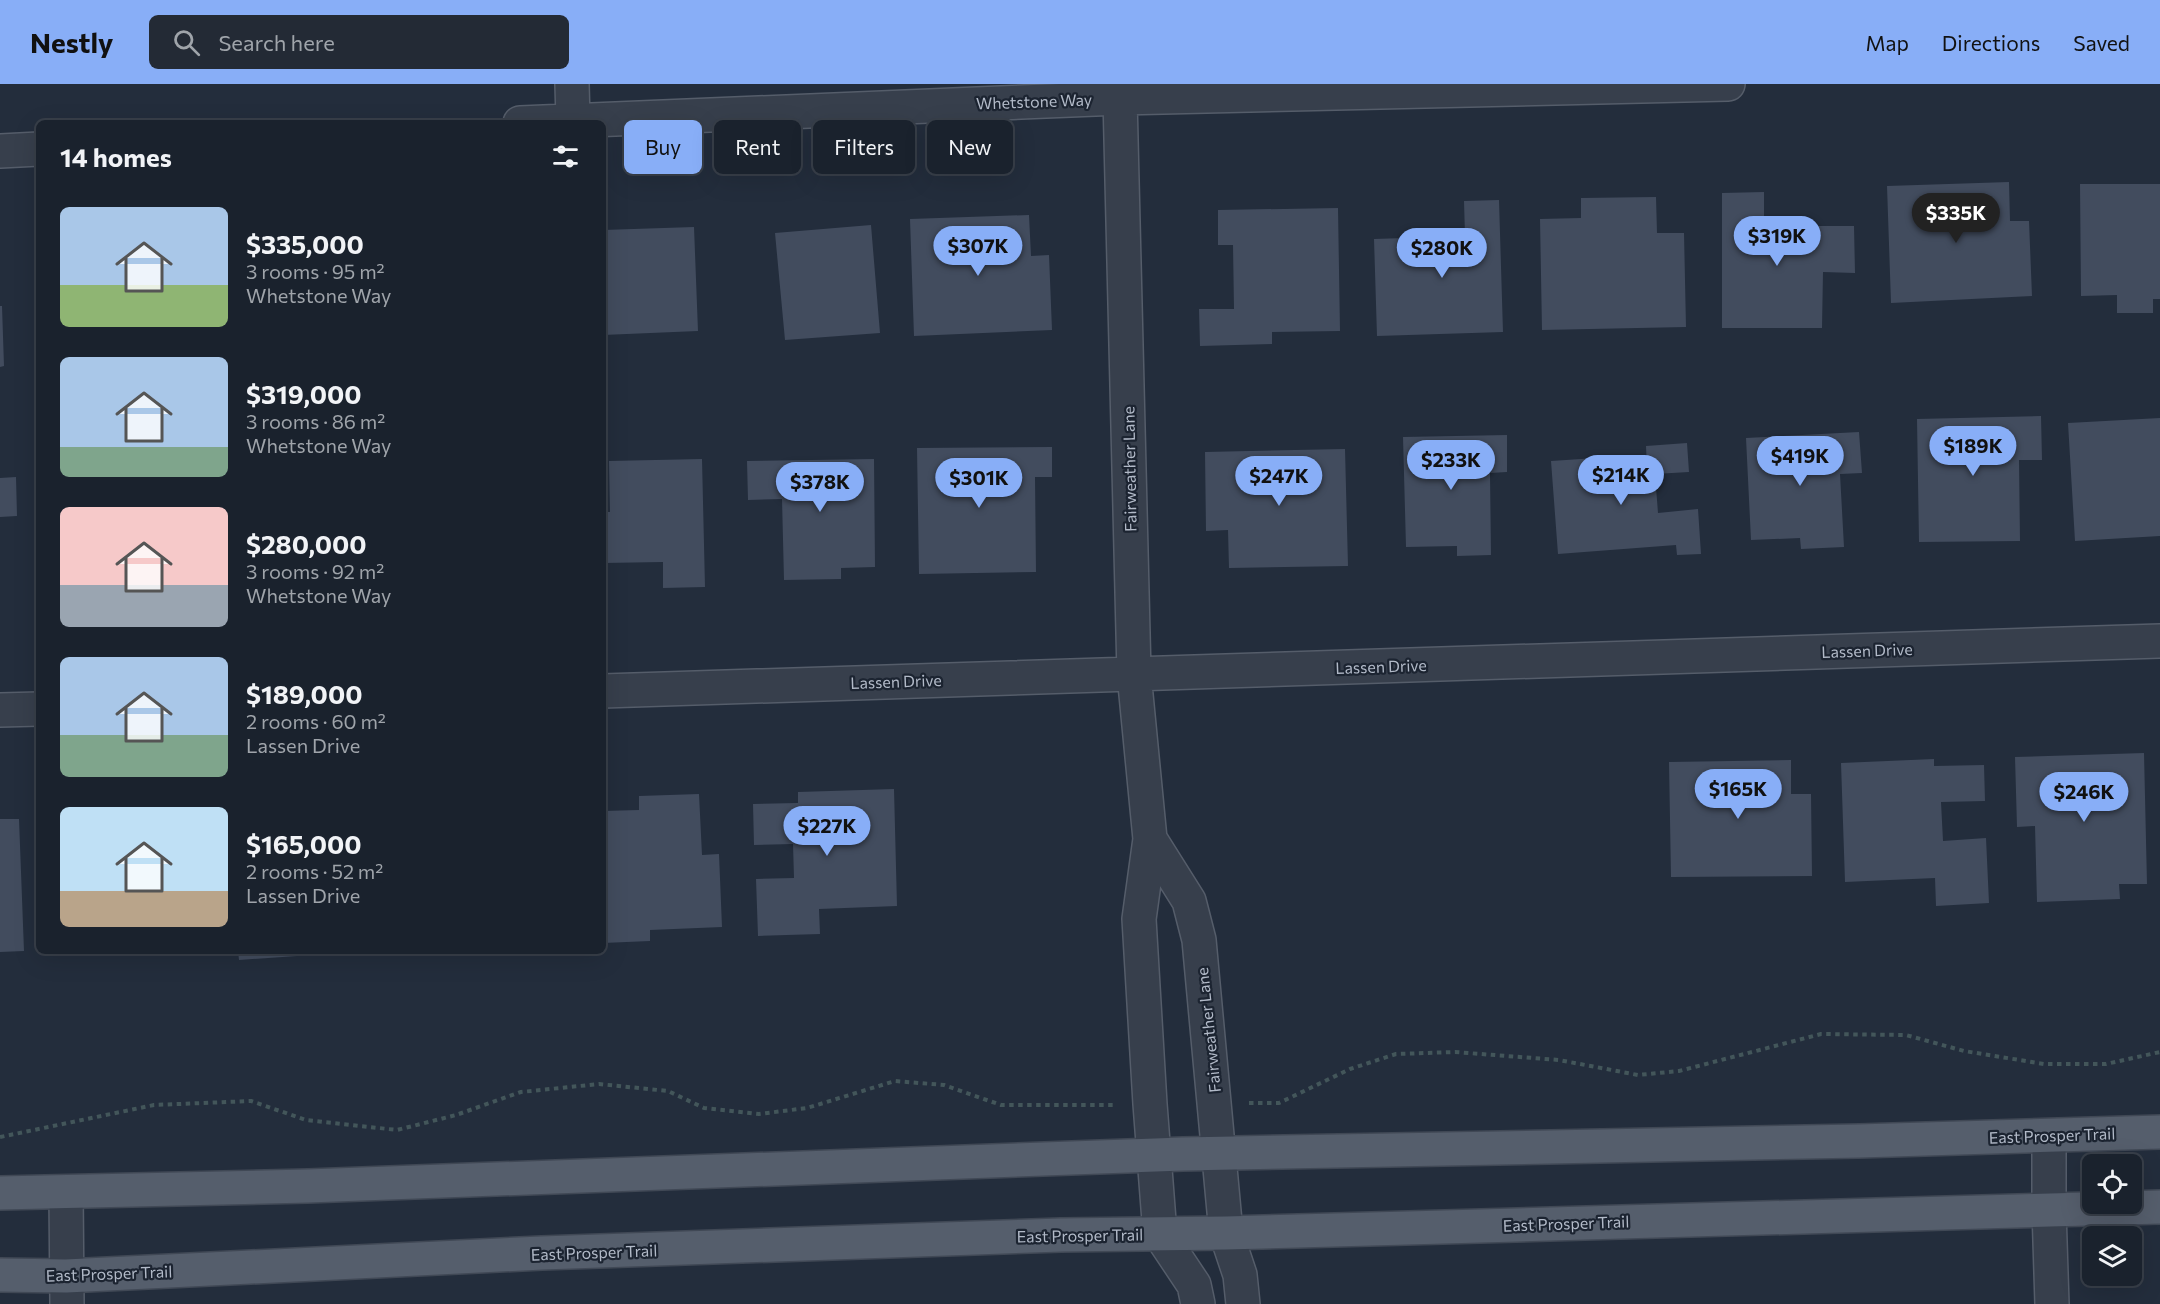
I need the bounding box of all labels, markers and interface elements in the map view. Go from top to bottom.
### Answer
search box [149,15,569,69]
text: Nestly [30,25,113,59]
icon: search [170,26,203,59]
text: Search here [218,29,335,56]
text: Map [1866,30,1909,55]
text: Directions [1942,30,2040,55]
text: Saved [2073,30,2130,55]
street label: Whetstone Way [976,89,1092,113]
chip: Buy [624,120,702,174]
chip: Rent [714,120,801,174]
chip: Filters [813,120,915,174]
chip: New [927,120,1013,174]
icon: filters [549,140,582,173]
text: 14 homes [60,141,172,172]
pin: $335K [1914,193,1998,244]
text: $335K [1926,200,1986,224]
pin: $319K [1735,216,1819,267]
text: $319K [1748,223,1806,247]
pin: $307K [936,226,1020,277]
text: $335,000 [246,228,364,259]
pin: $280K [1400,228,1484,279]
icon: home [108,231,180,303]
text: $307K [947,233,1009,257]
text: $280K [1411,235,1473,259]
text: 3 rooms · 95 m² [246,259,385,283]
text: Whetstone Way [246,283,391,307]
text: $319,000 [246,378,362,409]
icon: home [108,381,180,453]
street label: Fairweather Lane [1118,406,1140,532]
text: 3 rooms · 86 m² [246,409,385,433]
pin: $189K [1931,426,2015,477]
text: Whetstone Way [246,433,391,457]
text: $189K [1943,433,2003,457]
pin: $419K [1758,436,1842,487]
pin: $233K [1409,440,1493,491]
text: $419K [1771,443,1829,467]
text: $233K [1421,447,1481,471]
pin: $214K [1579,455,1663,506]
pin: $247K [1237,456,1321,507]
pin: $301K [937,458,1021,509]
pin: $378K [778,462,862,513]
text: $214K [1592,462,1650,486]
text: $247K [1249,463,1309,487]
text: $301K [949,465,1009,489]
text: $378K [790,469,850,493]
text: $280,000 [246,528,367,559]
icon: home [108,531,180,603]
text: 3 rooms · 92 m² [246,559,384,583]
text: Whetstone Way [246,583,391,607]
street label: Lassen Drive [1821,639,1913,661]
street label: Lassen Drive [1335,655,1427,677]
street label: Lassen Drive [850,670,942,692]
text: $189,000 [246,678,362,709]
icon: home [108,681,180,753]
text: 2 rooms · 60 m² [246,709,386,733]
text: Lassen Drive [246,733,360,757]
pin: $165K [1696,769,1780,820]
pin: $246K [2042,772,2126,823]
text: $165K [1709,776,1767,800]
text: $246K [2053,779,2115,803]
pin: $227K [785,806,869,857]
text: $227K [797,813,857,837]
text: $165,000 [246,828,362,859]
icon: home [108,831,180,903]
text: 2 rooms · 52 m² [246,859,383,883]
text: Lassen Drive [246,883,360,907]
street label: Fairweather Lane [1192,966,1224,1094]
street label: East Prosper Trail [1988,1123,2116,1147]
map controls [2082,1154,2142,1286]
button: locate [2082,1154,2142,1214]
street label: East Prosper Trail [1502,1211,1630,1235]
street label: East Prosper Trail [1017,1224,1143,1246]
button: layers [2082,1226,2142,1286]
street label: East Prosper Trail [530,1240,658,1264]
street label: East Prosper Trail [45,1261,173,1285]

